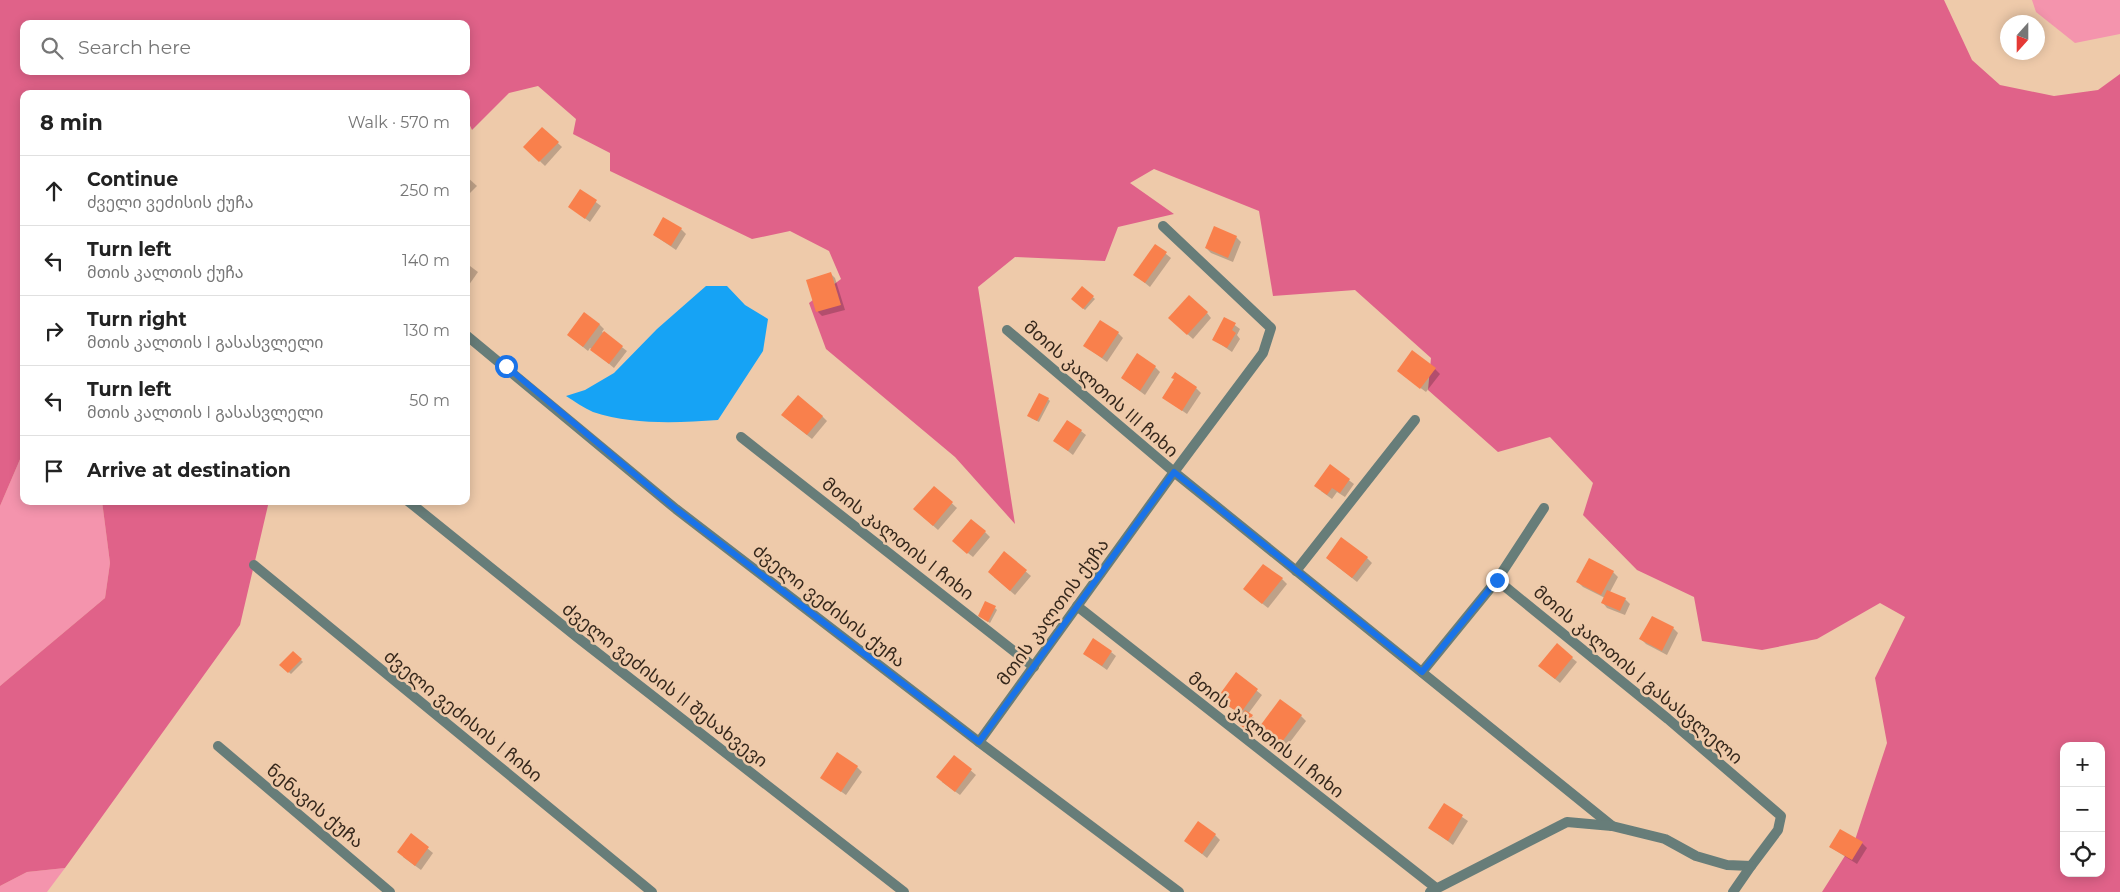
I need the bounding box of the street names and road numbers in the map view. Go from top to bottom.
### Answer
street label: მთის კალთის III ჩიხი [1019,316,1183,462]
street label: მთის კალთის I ჩიხი [818,473,978,605]
street label: მთის კალთის ქუჩა [992,534,1114,690]
street label: ძველი ვეძისის ქუჩა [748,540,910,672]
street label: მთის კალთის I გასასვლელი [1529,581,1747,769]
street label: ძველი ვეძისის II შესახვევი [558,598,772,772]
street label: ძველი ვეძისის I ჩიხი [379,645,547,787]
street label: მთის კალთის II ჩიხი [1184,667,1348,803]
street label: ნენავის ქუჩა [262,759,368,853]

